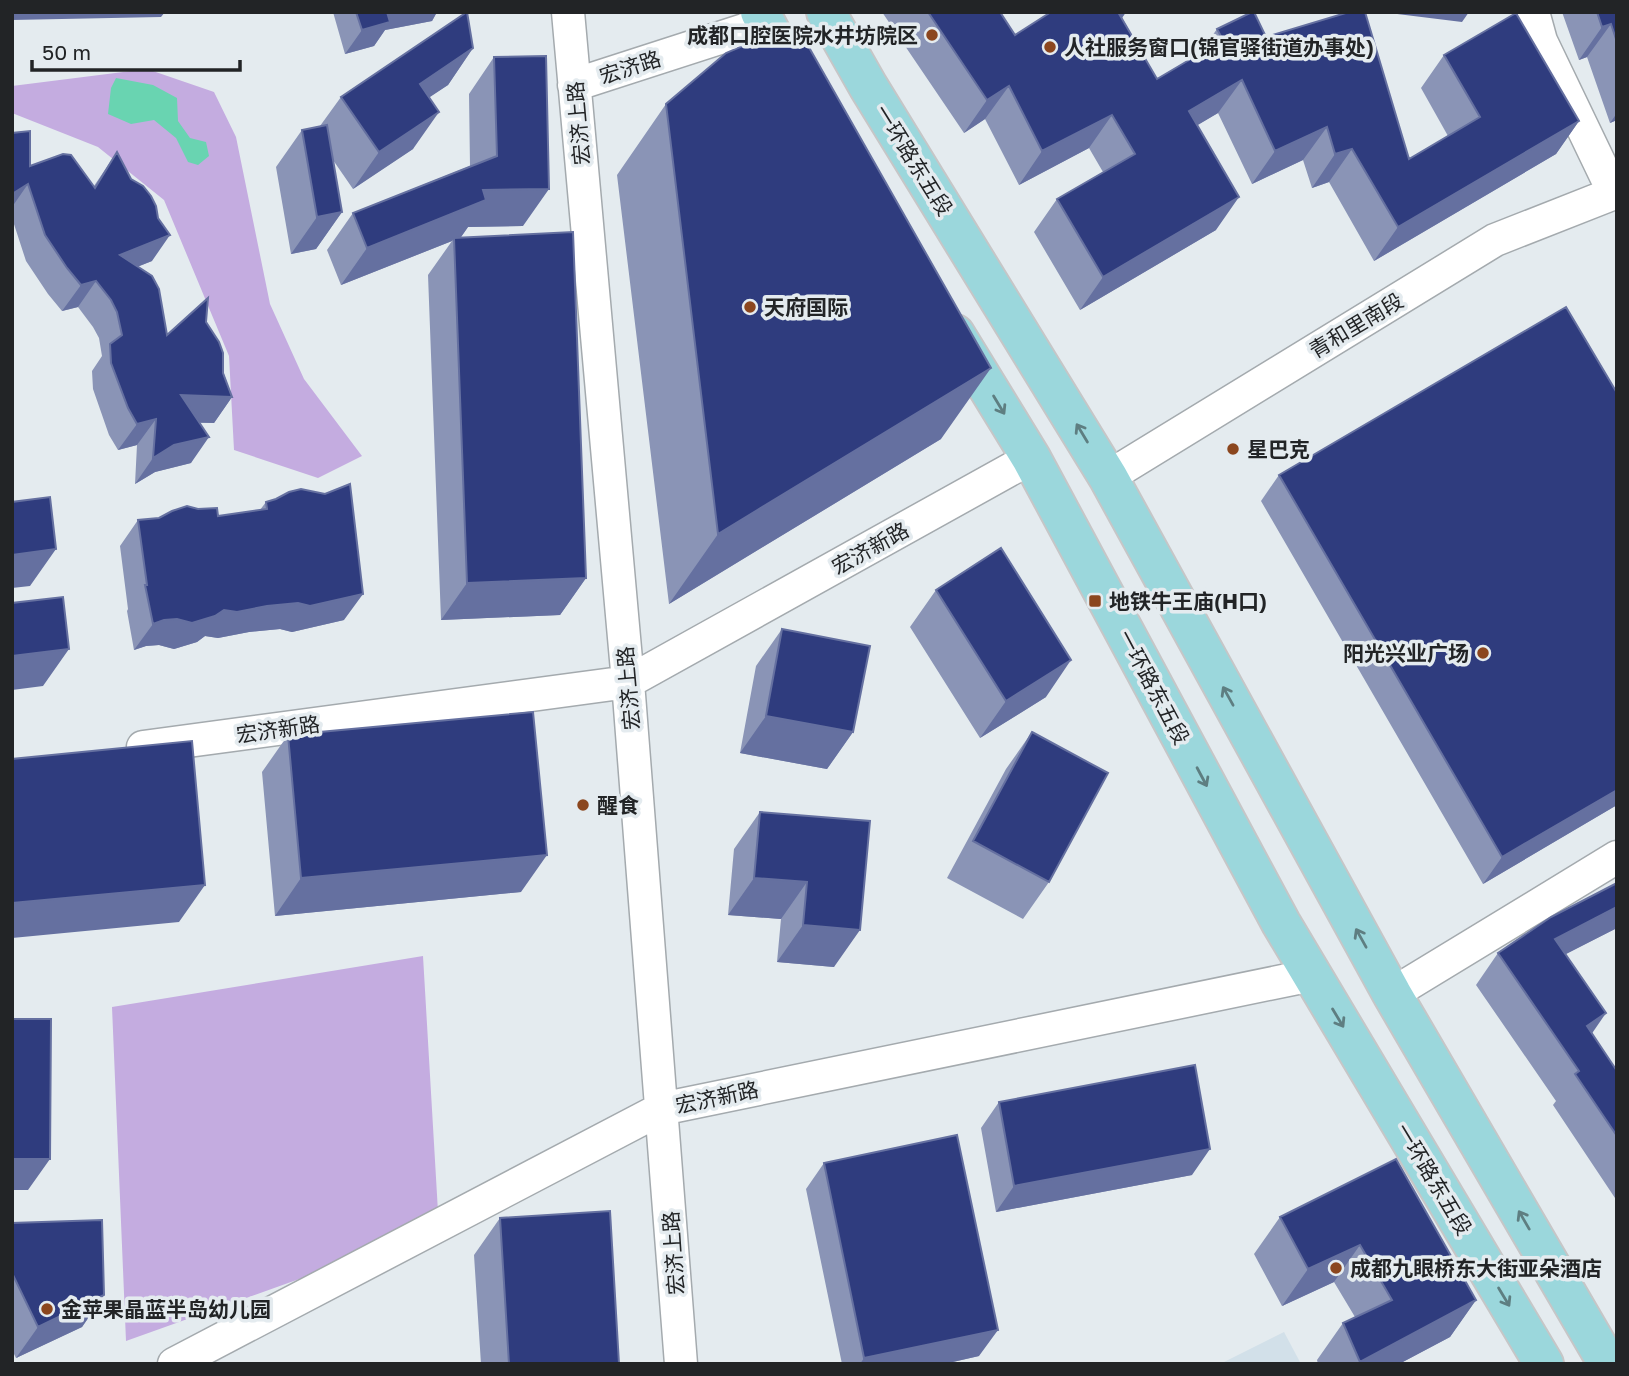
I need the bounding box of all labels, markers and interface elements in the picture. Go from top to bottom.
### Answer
place label: 成都口腔医院水井坊院区 [687,22,918,48]
marker: 成都口腔医院水井坊院区 [924,27,940,43]
scale bar [32,28,240,72]
place label: 人社服务窗口(锦官驿街道办事处) [1064,34,1374,60]
text: 50 m [42,39,91,65]
marker: 人社服务窗口(锦官驿街道办事处) [1042,39,1058,55]
street label: 宏济路 [596,45,664,89]
street label: 宏济上路 [561,80,595,166]
street label: 一环路东五段 [870,100,958,220]
street label: 青和里南段 [1304,287,1408,363]
place label: 天府国际 [764,294,848,320]
marker: 天府国际 [742,299,758,315]
one-way arrow [992,395,1006,415]
one-way arrow [1074,423,1088,443]
place label: 星巴克 [1247,436,1310,462]
marker: 星巴克 [1225,441,1241,457]
street label: 宏济新路 [827,516,913,580]
place label: 地铁牛王庙(H口) [1109,588,1267,614]
marker: 地铁牛王庙(H口) [1087,593,1103,609]
street label: 一环路东五段 [1113,625,1195,749]
place label: 阳光兴业广场 [1343,640,1469,666]
street label: 宏济上路 [611,645,645,731]
marker: 阳光兴业广场 [1475,645,1491,661]
one-way arrow [1221,686,1235,706]
street label: 宏济新路 [235,710,321,748]
one-way arrow [1196,766,1210,786]
place label: 醒食 [597,792,639,818]
marker: 醒食 [575,797,591,813]
one-way arrow [1354,928,1367,949]
one-way arrow [1331,1007,1345,1027]
street label: 宏济新路 [673,1076,761,1118]
street label: 一环路东五段 [1390,1118,1478,1240]
street label: 宏济上路 [657,1210,689,1296]
one-way arrow [1517,1211,1531,1231]
place label: 成都九眼桥东大街亚朵酒店 [1350,1255,1602,1281]
marker: 成都九眼桥东大街亚朵酒店 [1328,1260,1344,1276]
one-way arrow [1498,1287,1512,1307]
place label: 金苹果晶蓝半岛幼儿园 [61,1296,271,1322]
marker: 金苹果晶蓝半岛幼儿园 [39,1301,55,1317]

